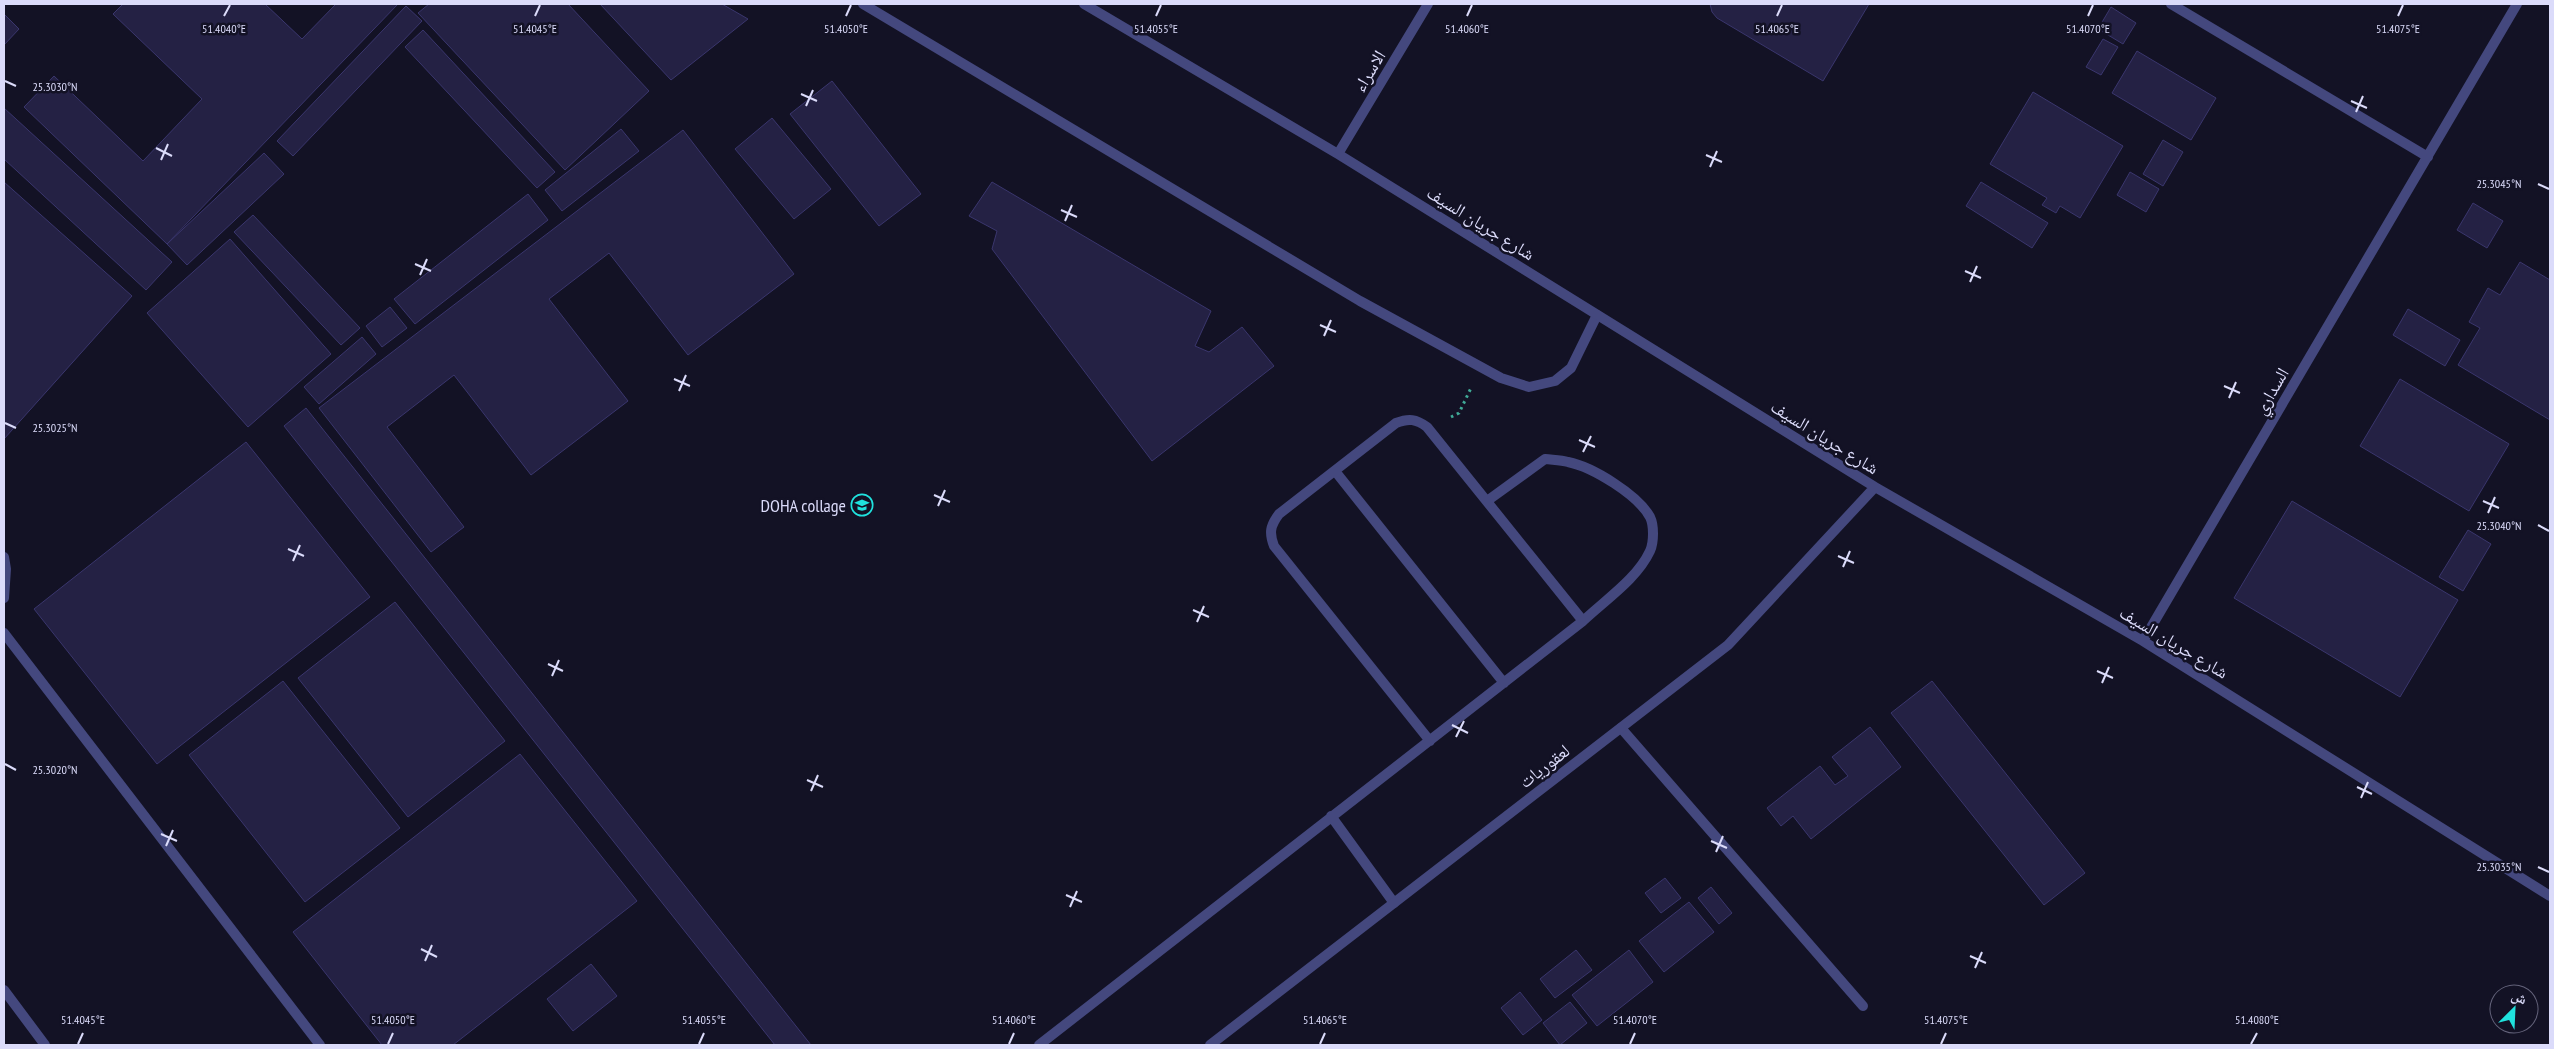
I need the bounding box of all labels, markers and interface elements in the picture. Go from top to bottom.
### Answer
text: 51.4040°E [202,21,246,36]
text: 51.4045°E [513,21,557,36]
text: 51.4050°E [824,21,868,36]
text: 51.4055°E [1134,21,1178,36]
text: 51.4060°E [1445,21,1489,36]
text: 51.4065°E [1755,21,1799,36]
text: 51.4070°E [2066,21,2110,36]
text: 51.4075°E [2376,21,2420,36]
street label: الاسراء [1348,46,1390,96]
text: 25.3030°N [32,79,78,94]
text: 25.3045°N [2476,176,2522,191]
street label: شارع جريان السيف [1423,181,1539,265]
street label: السداري [2248,363,2297,421]
street label: شارع جريان السيف [1767,395,1883,479]
text: 25.3025°N [32,420,78,435]
school or university icon: DOHA collage [850,493,874,517]
place label: DOHA collage [761,494,846,517]
text: 25.3040°N [2476,518,2522,533]
street label: شارع جريان السيف [2115,600,2233,684]
street label: لعقوريات [1514,739,1574,793]
text: 25.3020°N [32,762,78,777]
text: 25.3035°N [2476,859,2522,874]
north arrow [2489,984,2539,1034]
text: ش [2509,986,2530,1008]
text: 51.4045°E [61,1012,105,1027]
text: 51.4050°E [371,1012,415,1027]
text: 51.4055°E [682,1012,726,1027]
text: 51.4060°E [992,1012,1036,1027]
text: 51.4065°E [1303,1012,1347,1027]
text: 51.4070°E [1613,1012,1657,1027]
text: 51.4075°E [1924,1012,1968,1027]
text: 51.4080°E [2235,1012,2279,1027]

